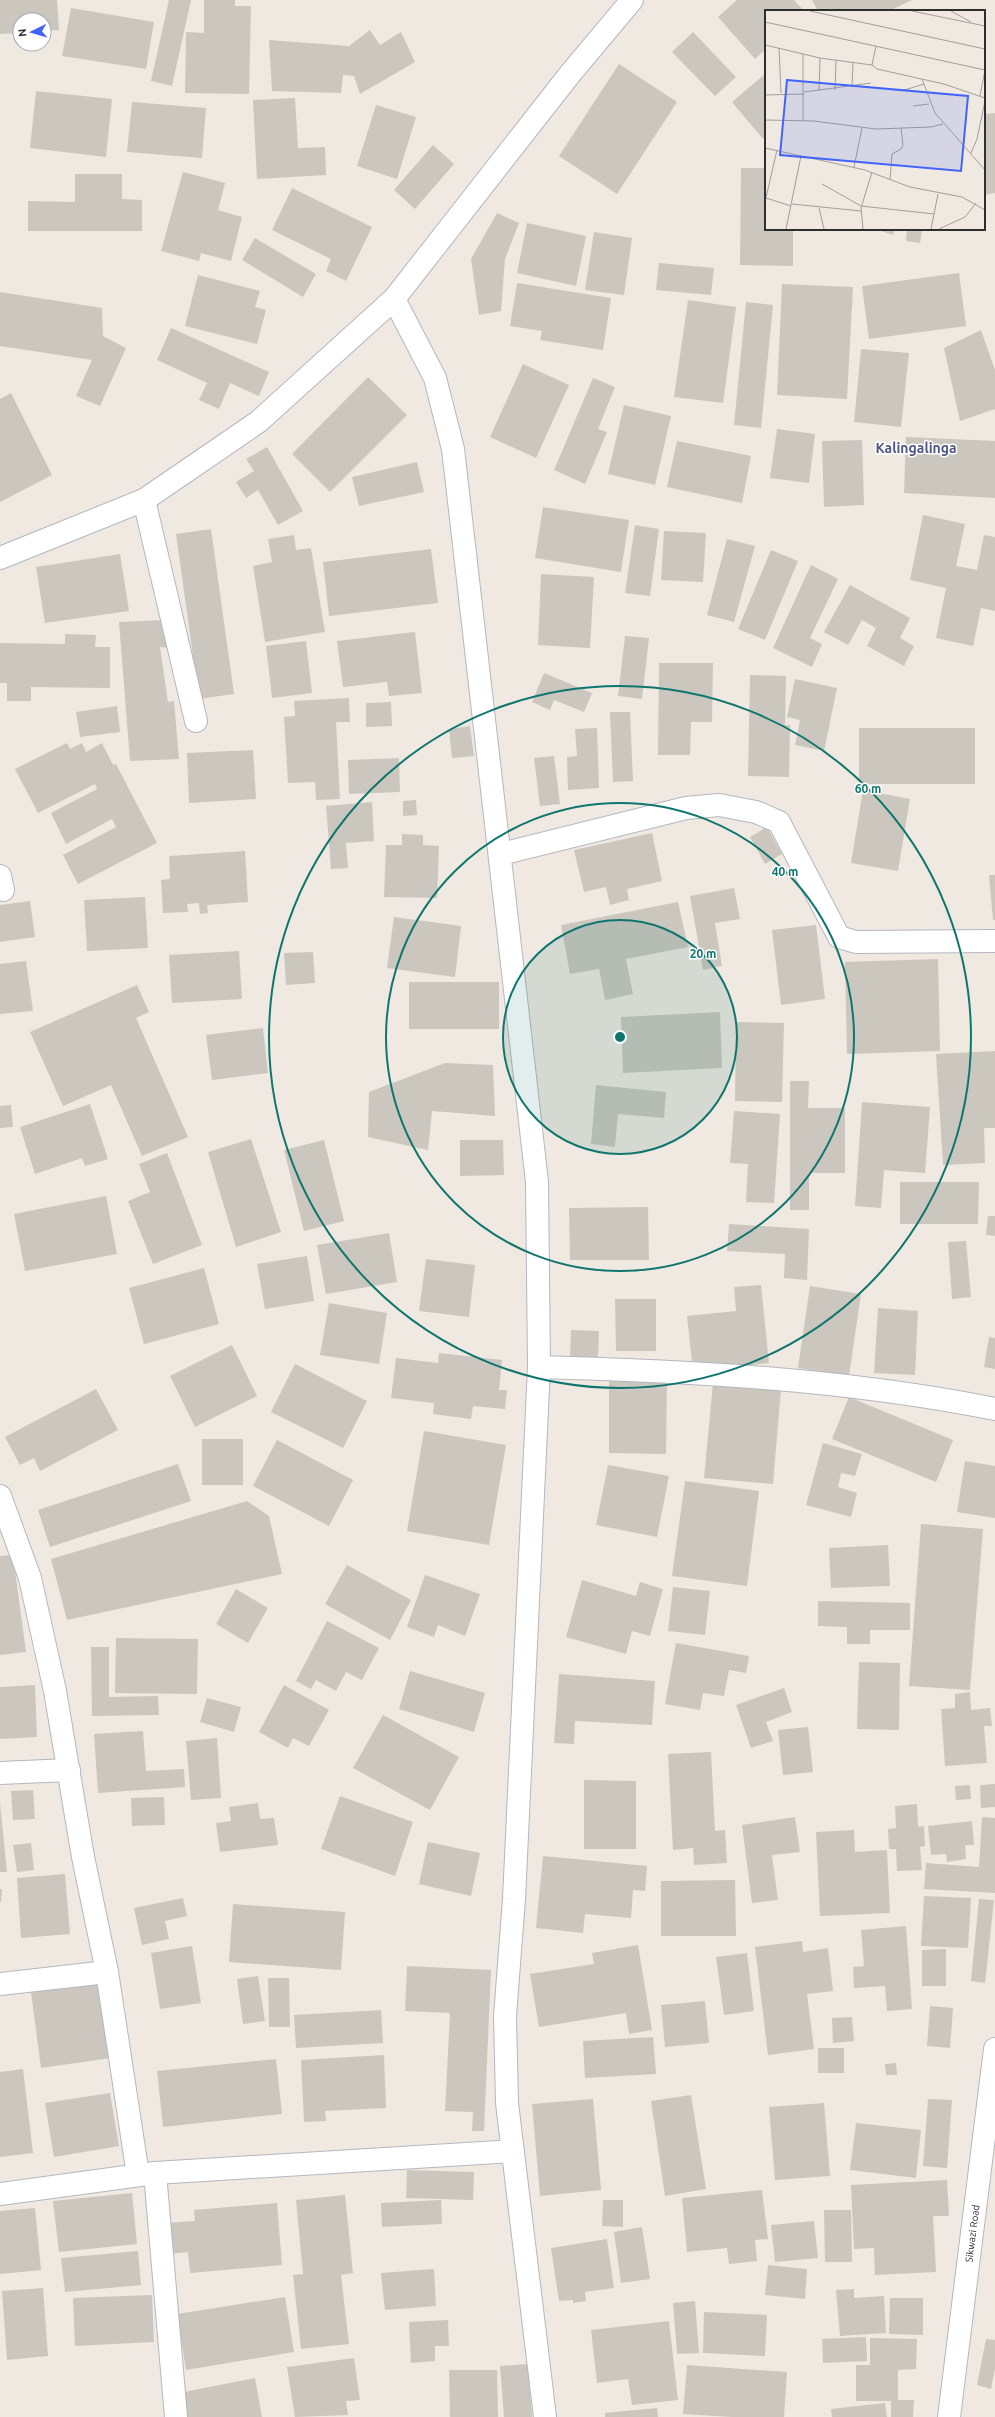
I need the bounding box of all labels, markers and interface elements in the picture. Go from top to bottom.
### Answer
inset map [765,10,985,230]
north arrow [12,12,52,52]
text: N [16,28,28,37]
district label: Kalingalinga [875,440,957,456]
text: 60 m [855,782,881,795]
text: 40 m [772,865,798,878]
text: 20 m [690,947,716,960]
centre of rings [613,1030,627,1044]
street label: Sikwazi Road [963,2204,982,2263]

